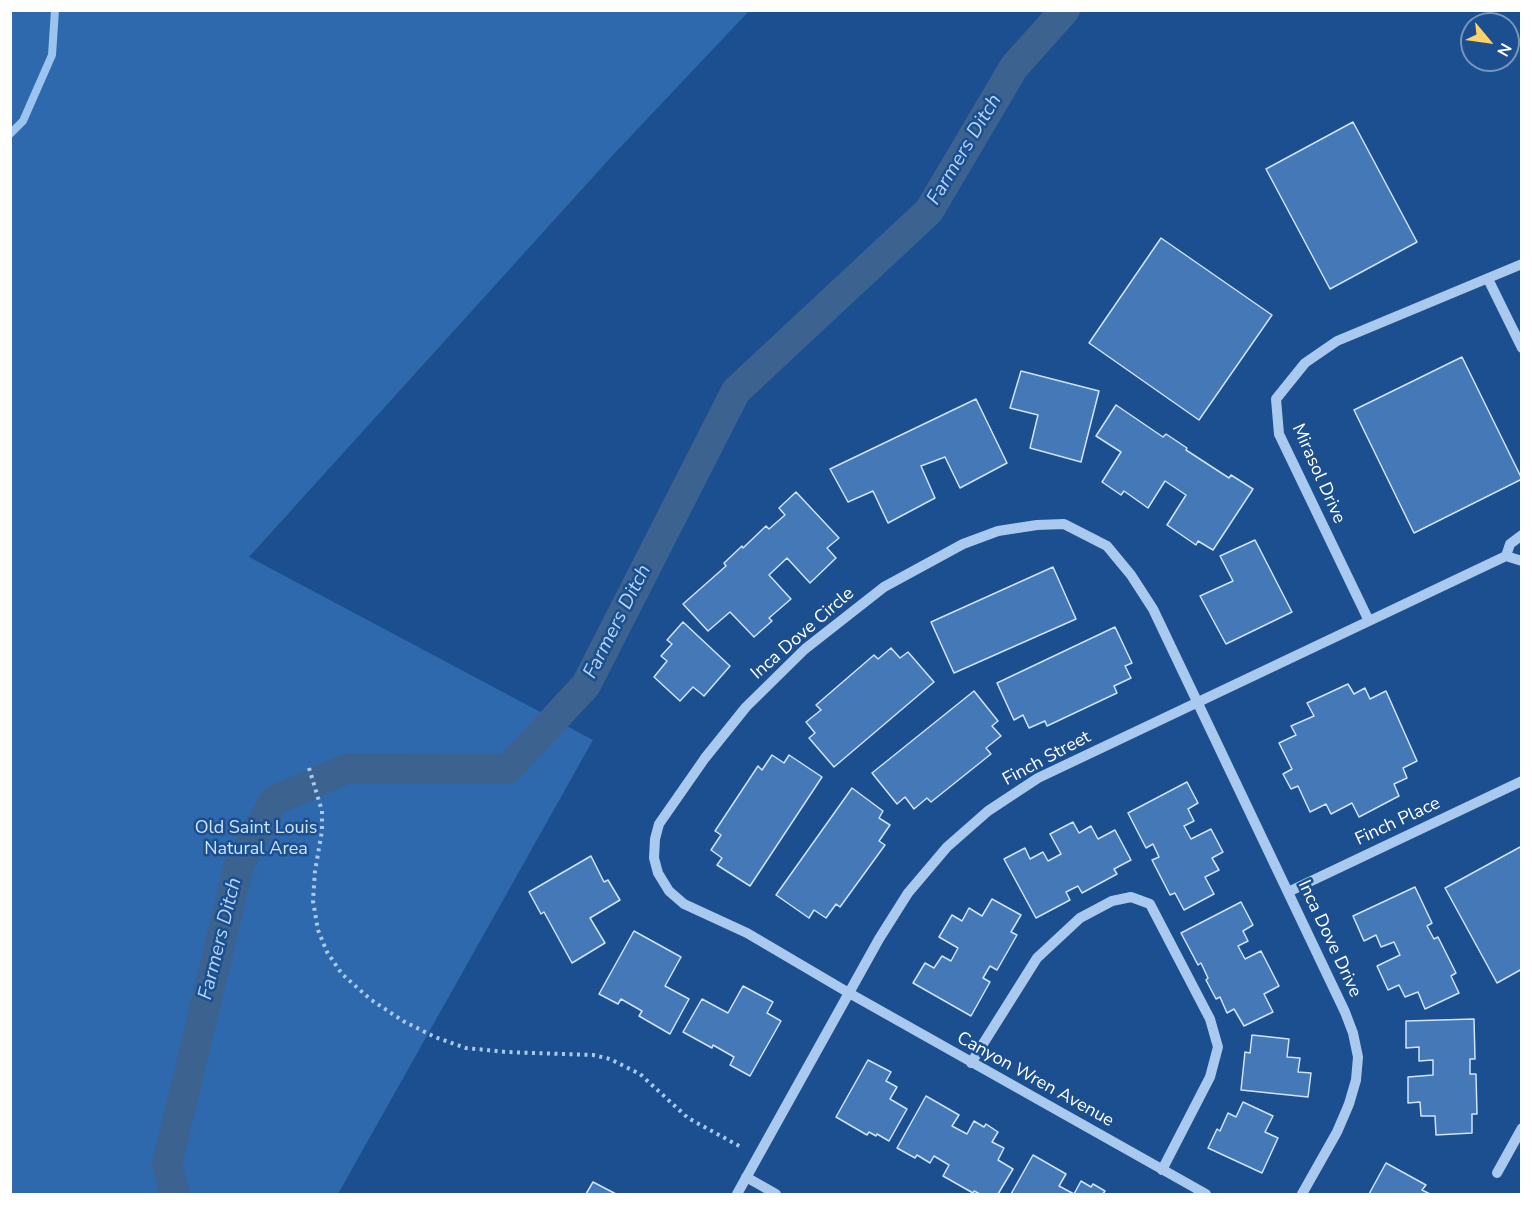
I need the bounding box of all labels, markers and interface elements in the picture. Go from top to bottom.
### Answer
north arrow [1460,12,1520,72]
text: N [1491,39,1517,60]
water label: Farmers Ditch [923,90,1007,210]
street label: Mirasol Drive [1286,421,1350,527]
water label: Farmers Ditch [579,561,657,683]
street label: Inca Dove Circle [747,583,859,685]
street label: Finch Street [999,727,1095,791]
street label: Finch Place [1352,793,1444,851]
park label: Old Saint Louis Natural Area [195,818,317,860]
water label: Farmers Ditch [194,876,248,1002]
street label: Inca Dove Drive [1292,877,1366,1001]
street label: Canyon Wren Avenue [953,1028,1117,1132]

